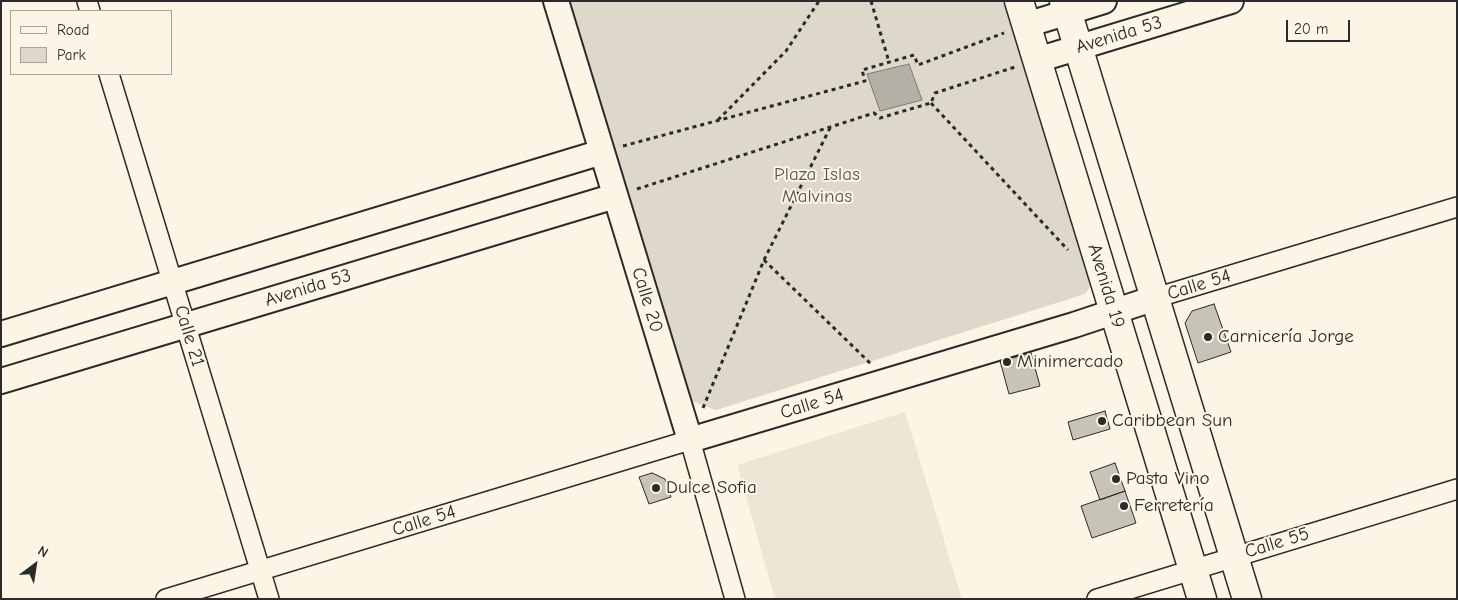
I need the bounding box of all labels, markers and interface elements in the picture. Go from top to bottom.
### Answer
legend [10,10,172,75]
scale bar [1288,10,1352,42]
street label: Avenida 53 [1073,11,1165,59]
text: 20 m [1294,20,1328,38]
text: Road [57,21,89,39]
text: Park [57,46,86,64]
park label: Plaza Islas Malvinas [774,164,860,208]
street label: Avenida 19 [1082,241,1130,331]
street label: Avenida 53 [262,264,354,312]
street label: Calle 20 [626,265,668,335]
street label: Calle 54 [1165,265,1233,305]
street label: Calle 21 [169,302,209,370]
place label: Carnicería Jorge [1218,326,1354,348]
marker: Carnicería Jorge [1202,331,1214,343]
place label: Minimercado [1017,351,1123,373]
marker: Minimercado [1001,356,1013,368]
street label: Calle 54 [778,384,846,424]
place label: Caribbean Sun [1112,410,1233,432]
marker: Caribbean Sun [1096,415,1108,427]
place label: Pasta Vino [1126,468,1210,490]
marker: Pasta Vino [1110,473,1122,485]
place label: Dulce Sofia [666,477,757,499]
marker: Dulce Sofia [650,482,662,494]
place label: Ferretería [1134,495,1214,517]
marker: Ferretería [1118,500,1130,512]
street label: Calle 54 [390,501,458,541]
street label: Calle 55 [1242,522,1312,564]
north arrow [10,540,60,590]
text: N [35,542,51,561]

